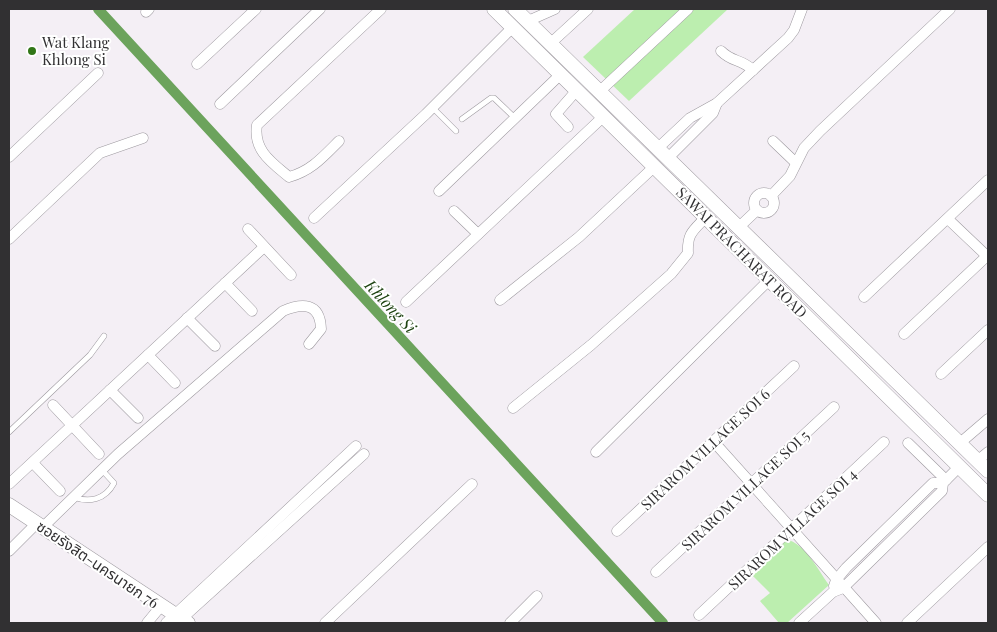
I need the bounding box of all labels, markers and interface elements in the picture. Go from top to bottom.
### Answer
place label: Wat Klang Khlong Si [41,32,109,69]
marker: Wat Klang Khlong Si [26,45,38,57]
street label: SAWAI PRACHARAT ROAD [672,182,812,322]
water label: Khlong Si [360,274,422,338]
street label: SIRAROM VILLAGE SOI 6 [636,384,774,514]
street label: SIRAROM VILLAGE SOI 5 [677,425,813,555]
street label: SIRAROM VILLAGE SOI 4 [723,464,861,594]
street label: ซอยรังสิต-นครนายก 76 [33,516,163,613]

